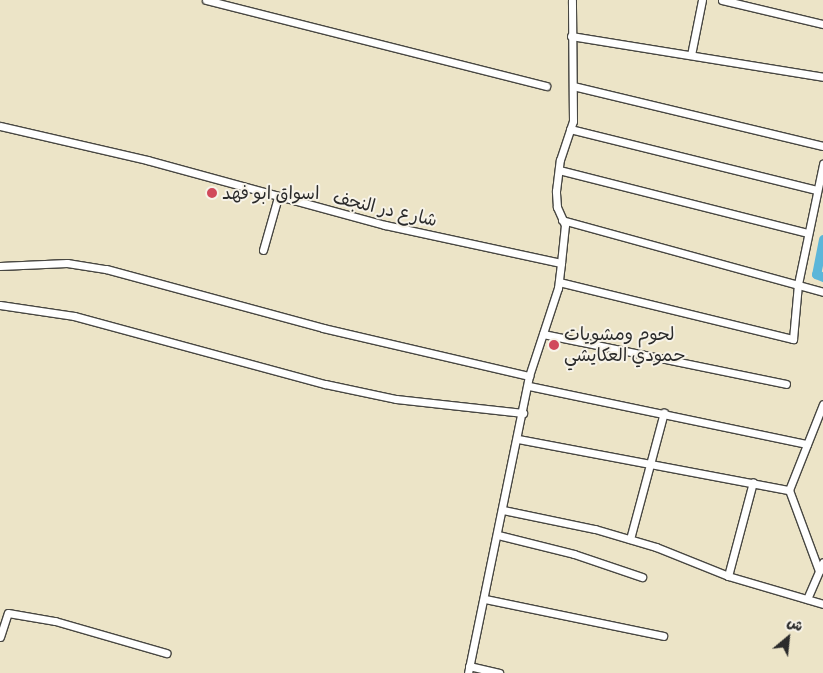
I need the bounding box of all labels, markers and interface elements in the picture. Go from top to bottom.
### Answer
place label: اسواق ابو فهد [222,182,320,204]
marker: اسواق ابو فهد [206,187,218,199]
street label: شارع در النجف [331,187,439,231]
place label: لحوم ومشويات حمودي العكايشي [564,324,685,366]
marker: لحوم ومشويات حمودي العكايشي [548,339,560,351]
north arrow [763,613,813,663]
text: ش [784,613,806,635]

